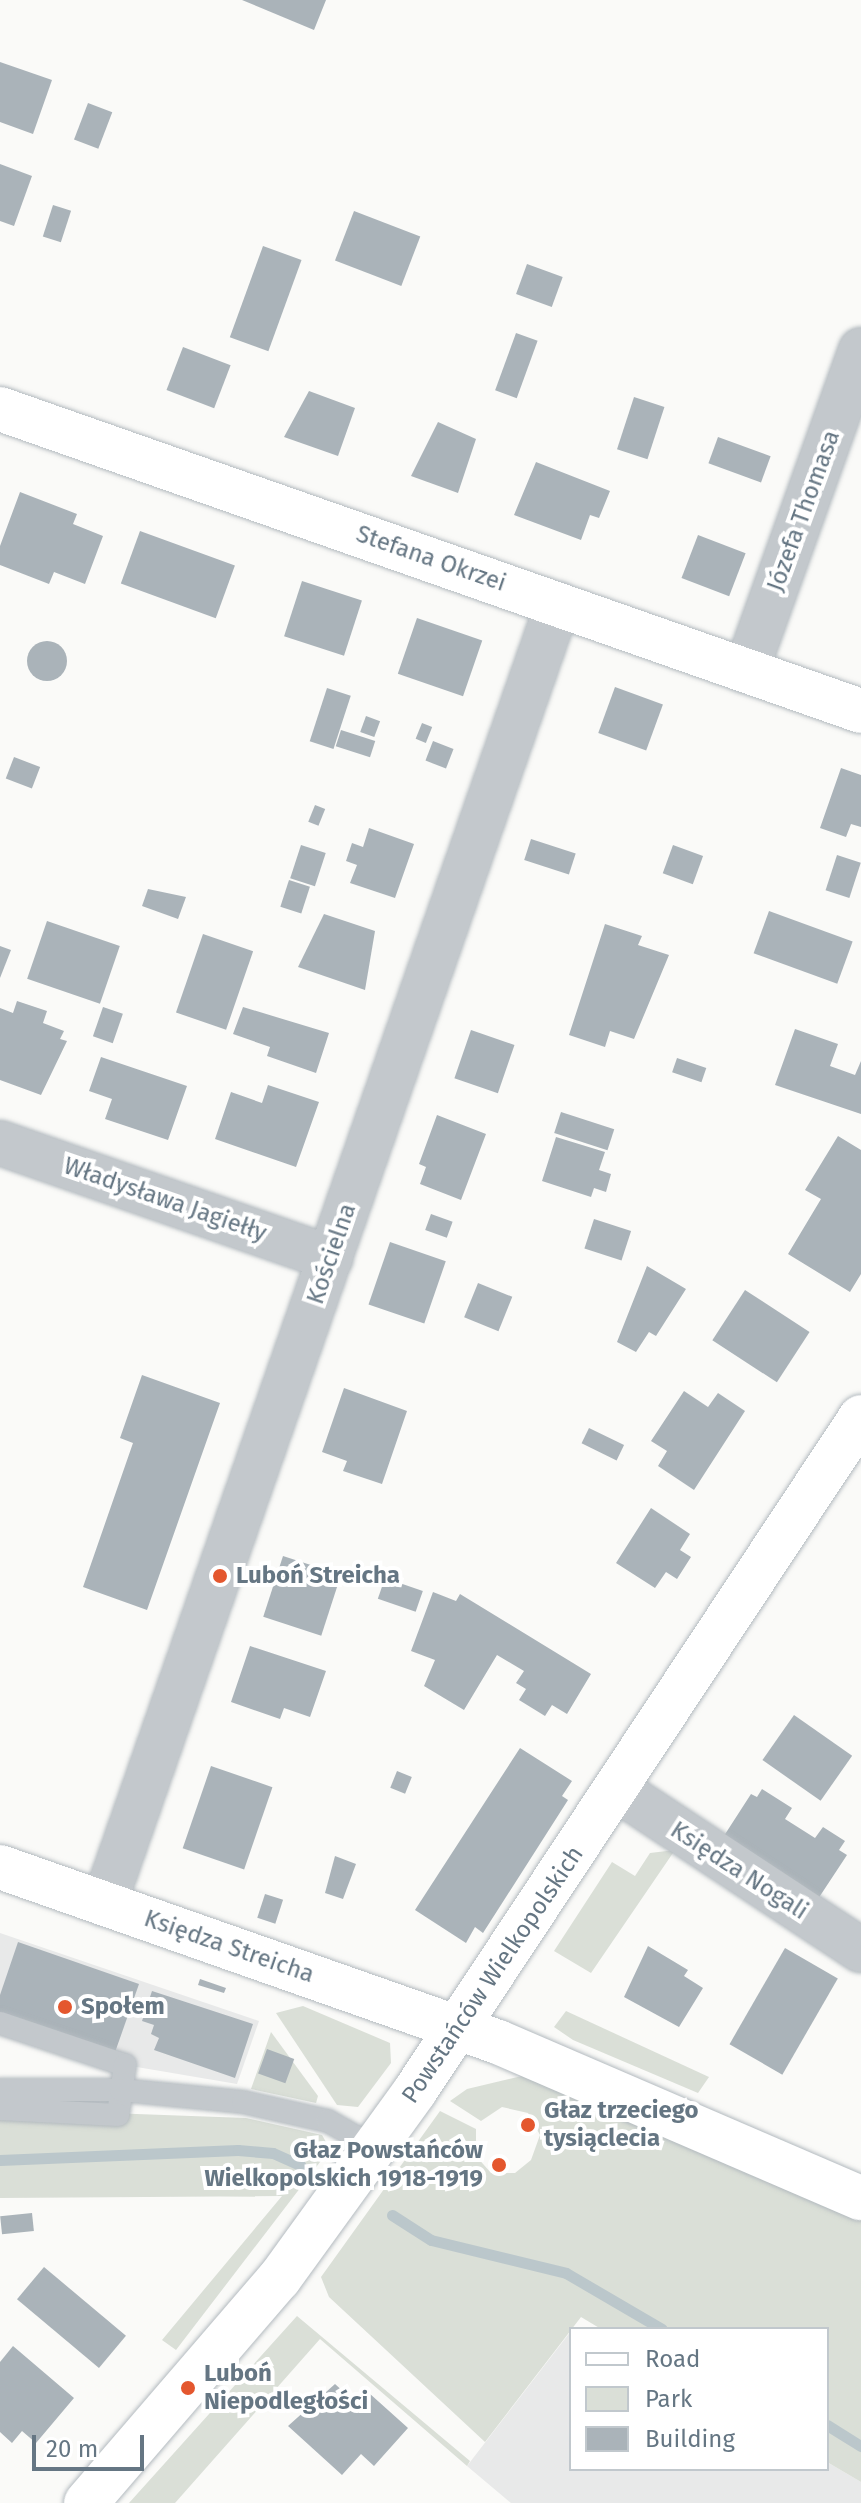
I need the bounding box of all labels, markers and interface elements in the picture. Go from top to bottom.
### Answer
street label: Józefa Thomasa [762,426,846,596]
street label: Stefana Okrzei [352,520,510,598]
street label: Władysława Jagiełły [60,1152,270,1248]
street label: Kościelna [301,1200,363,1308]
place label: Luboń Streicha [236,1562,400,1590]
marker: Luboń Streicha [211,1567,229,1585]
street label: Księdza Nogali [665,1816,813,1926]
street label: Powstańców Wielkopolskich [396,1841,590,2109]
street label: Księdza Streicha [140,1904,318,1990]
place label: Społem [81,1993,165,2021]
marker: Społem [56,1998,74,2016]
place label: Głaz trzeciego tysiąclecia [544,2097,698,2153]
marker: Głaz trzeciego tysiąclecia [519,2116,537,2134]
place label: Głaz Powstańców Wielkopolskich 1918-1919 [205,2137,483,2193]
marker: Głaz Powstańców Wielkopolskich 1918-1919 [490,2156,508,2174]
legend [569,2327,829,2471]
text: Road [645,2345,700,2373]
place label: Luboń Niepodległości [204,2360,368,2416]
marker: Luboń Niepodległości [179,2379,197,2397]
text: Park [645,2385,692,2413]
scale bar [36,2419,148,2469]
text: Building [645,2425,735,2453]
text: 20 m [46,2435,98,2463]

